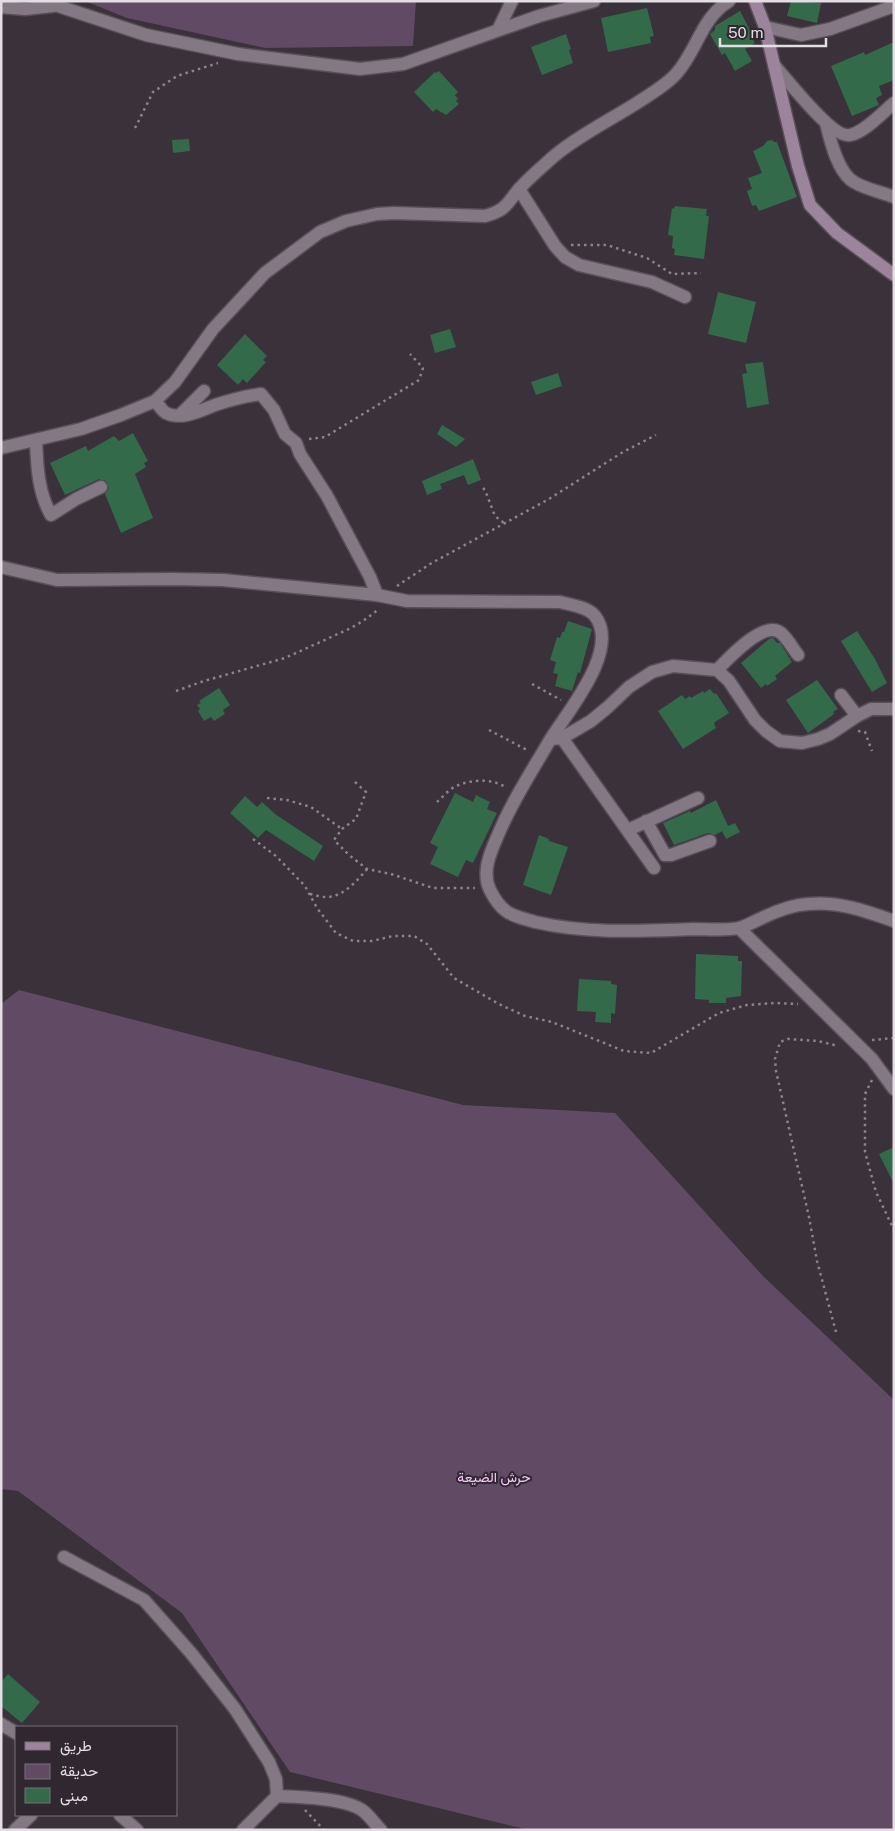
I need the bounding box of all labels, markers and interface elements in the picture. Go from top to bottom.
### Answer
scale bar [720,15,826,47]
text: 50 m [728,24,763,41]
park label: حرش الضيعة [457,1469,531,1486]
legend [15,1726,178,1816]
text: طريق [60,1737,92,1756]
text: حديقة [60,1762,98,1780]
text: مبنى [60,1787,88,1806]

